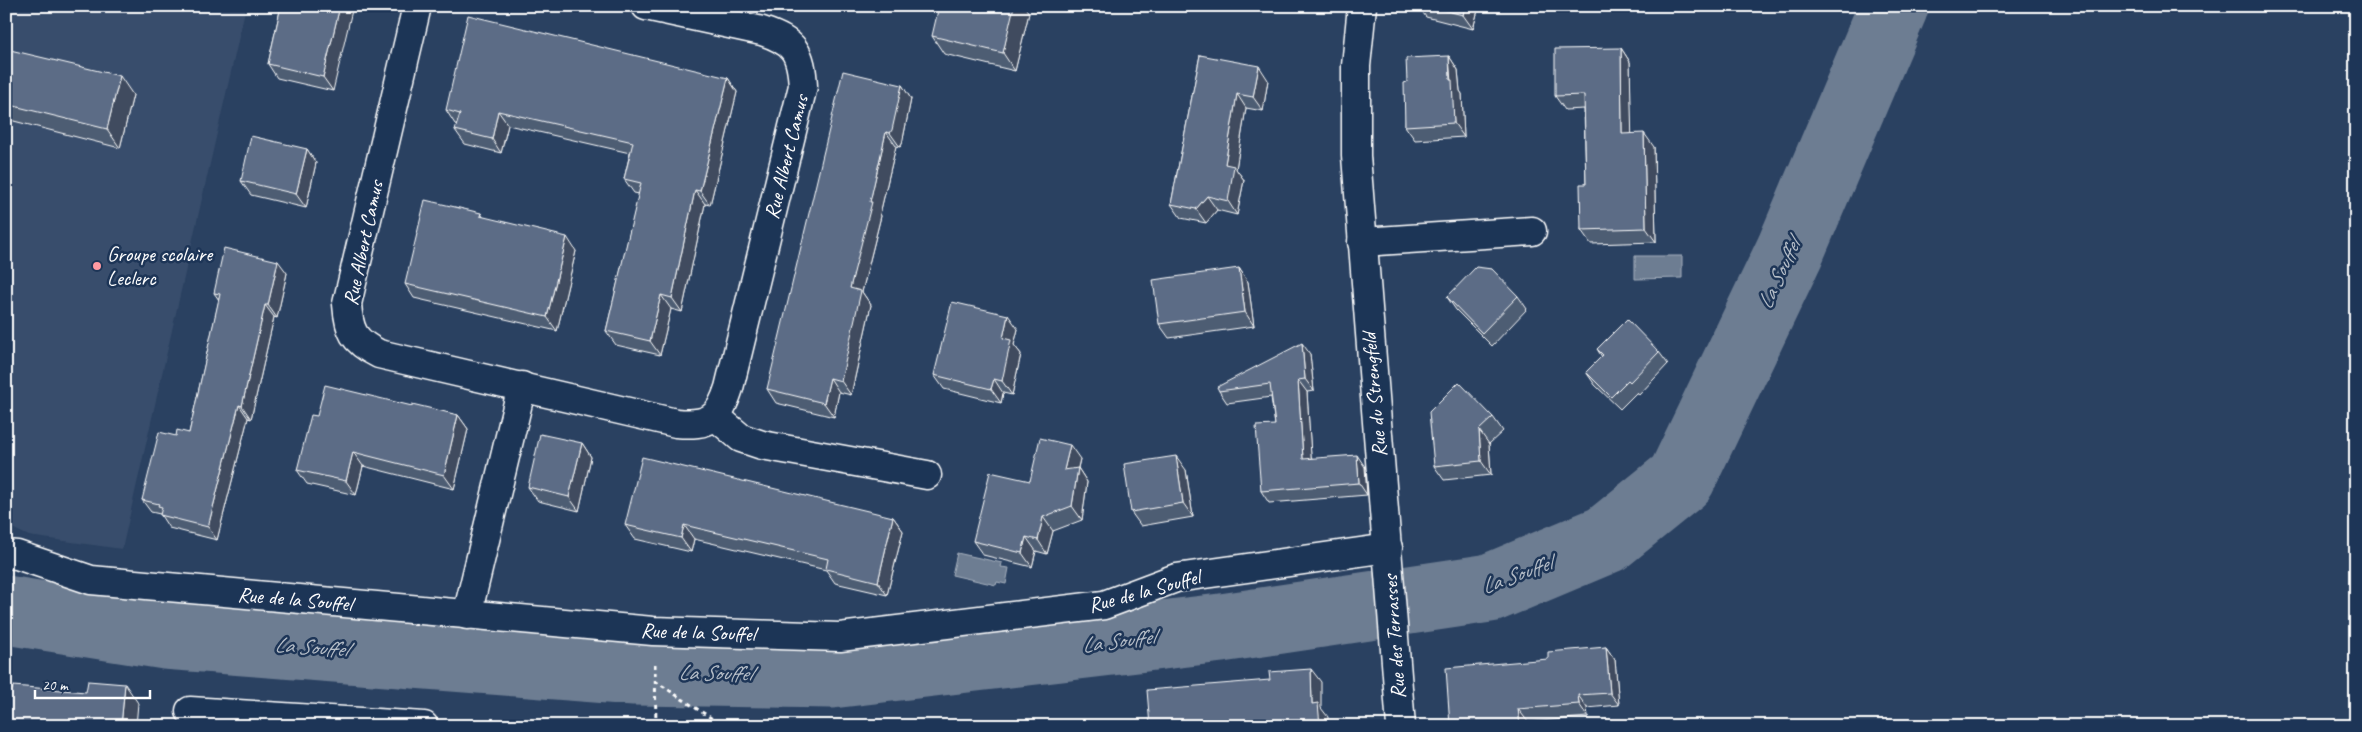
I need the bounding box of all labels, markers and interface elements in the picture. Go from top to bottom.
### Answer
street label: Rue Albert Camus [758,91,814,222]
street label: Rue Albert Camus [337,176,389,308]
water label: La Souffel [1751,229,1810,313]
place label: Groupe scolaire Leclerc [107,241,214,291]
marker: Groupe scolaire Leclerc [91,260,103,272]
street label: Rue du Strengfeld [1355,328,1392,458]
water label: La Souffel [1477,547,1562,601]
street label: Rue de la Souffel [1085,563,1206,618]
street label: Rue des Terrasses [1377,572,1411,700]
street label: Rue de la Souffel [237,581,357,617]
street label: Rue de la Souffel [640,617,759,647]
water label: La Souffel [1080,622,1163,659]
water label: La Souffel [274,630,356,664]
water label: La Souffel [678,658,759,688]
scale bar [35,667,150,699]
text: 20 m [42,676,69,695]

